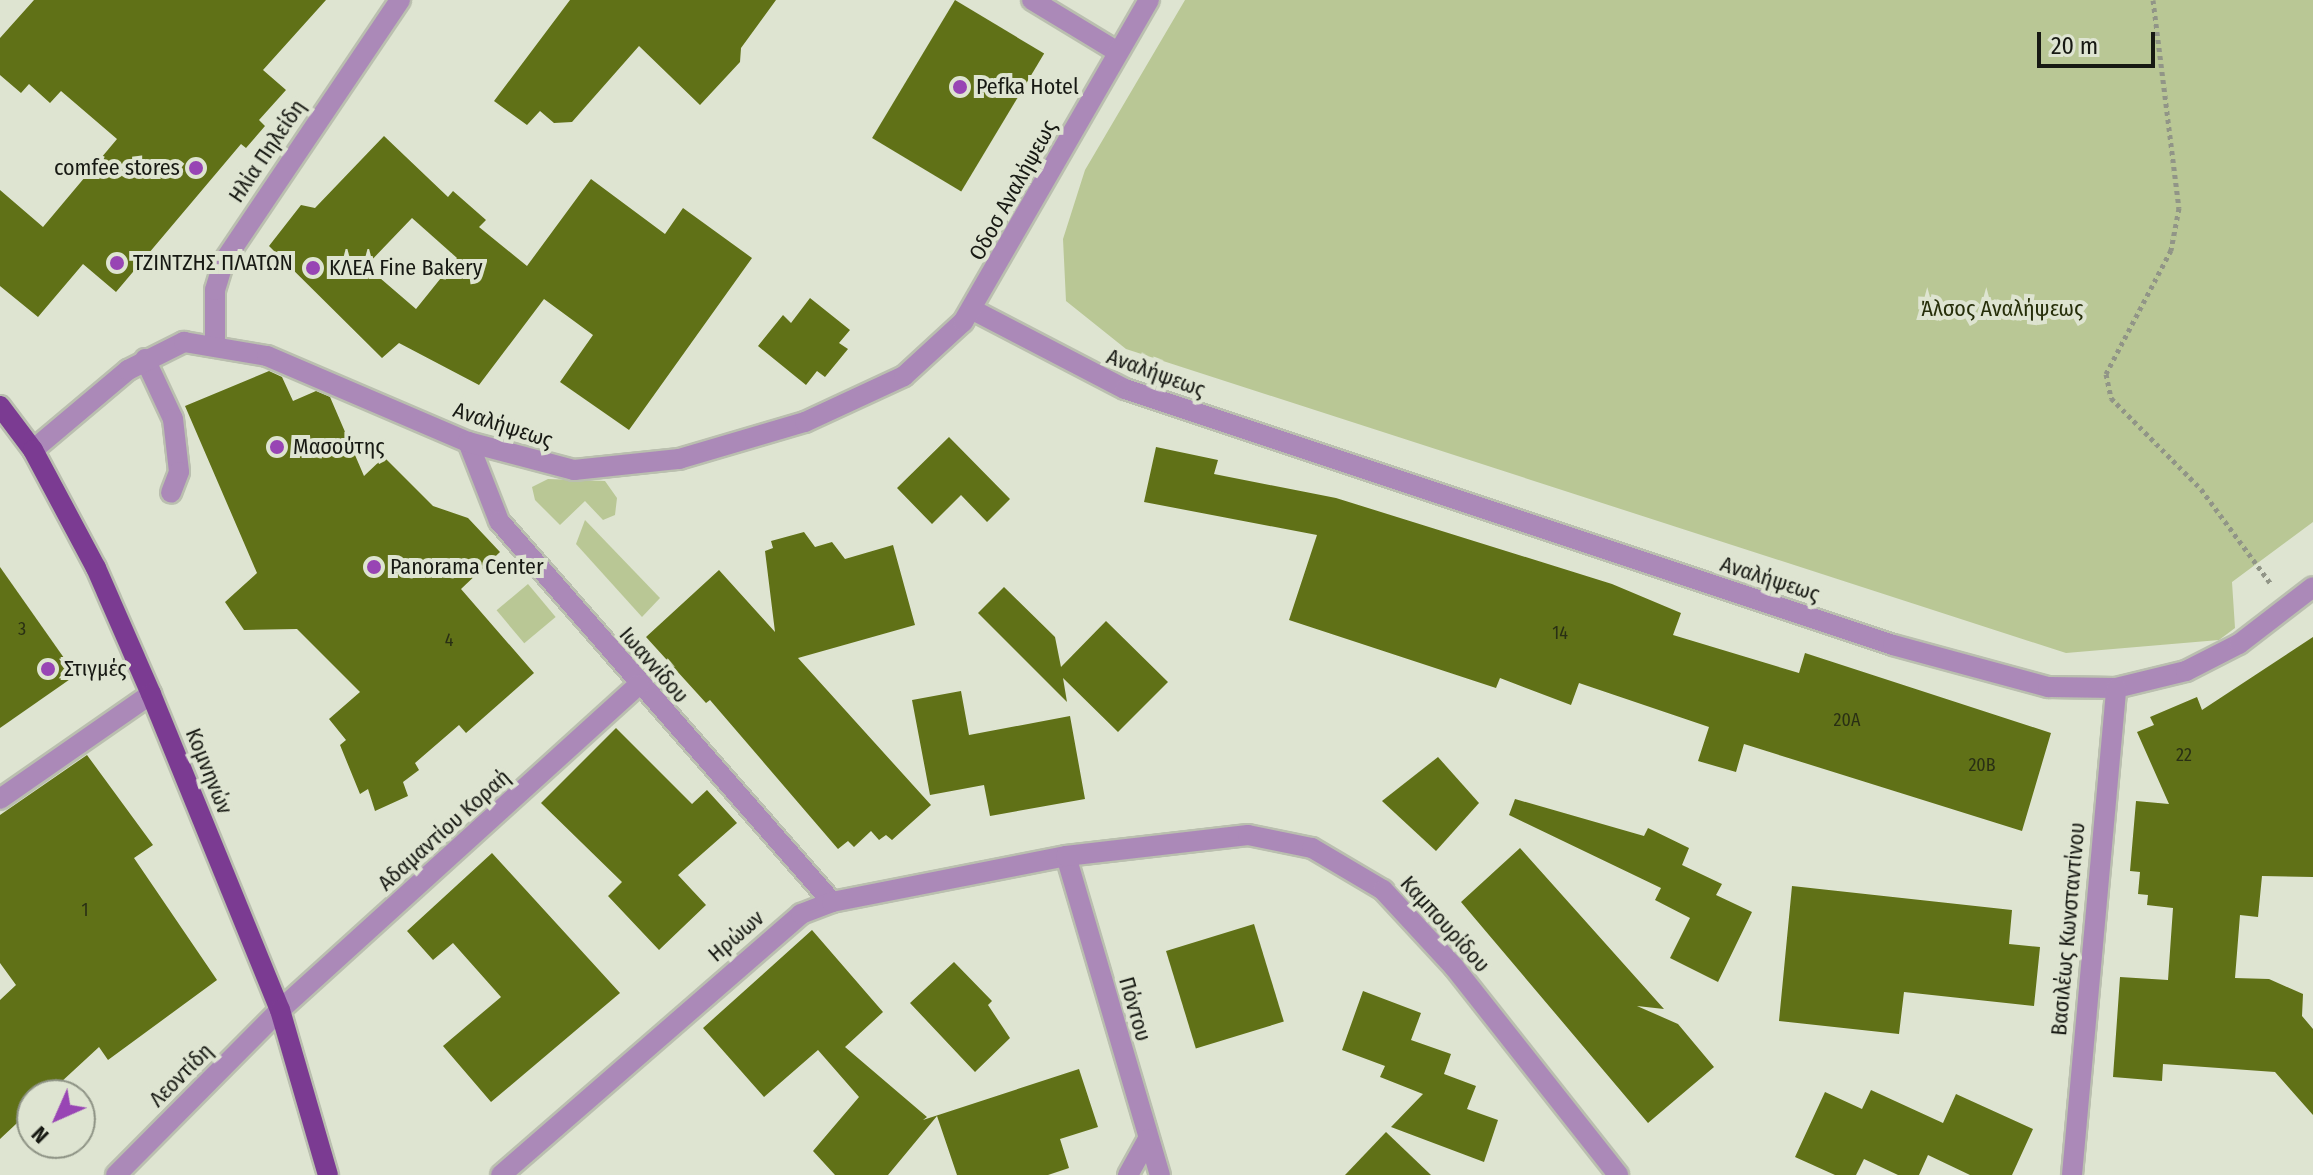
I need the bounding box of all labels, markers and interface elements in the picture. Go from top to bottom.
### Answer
scale bar [2041,16,2159,66]
text: 20 m [2051,32,2098,60]
place label: Pefka Hotel [976,74,1079,100]
marker: Pefka Hotel [951,78,969,96]
street label: Ηλία Πηλείδη [223,95,311,207]
street label: Οδοσ Αναλήψεως [964,115,1062,265]
place label: comfee stores [54,155,180,181]
marker: comfee stores [187,159,205,177]
place label: ΤΖΙΝΤΖΗΣ ΠΛΑΤΩΝ [133,250,293,276]
marker: ΤΖΙΝΤΖΗΣ ΠΛΑΤΩΝ [108,254,126,272]
place label: ΚΛΕΑ Fine Bakery [329,255,483,281]
marker: ΚΛΕΑ Fine Bakery [304,259,322,277]
park label: Άλσος Αναλήψεως [1921,296,2083,322]
street label: Αναλήψεως [1103,343,1209,403]
street label: Αναλήψεως [450,397,556,453]
place label: Μασούτης [293,434,385,460]
marker: Μασούτης [268,438,286,456]
street label: Αναλήψεως [1717,551,1823,607]
place label: Panorama Center [390,554,544,580]
marker: Panorama Center [365,558,383,576]
house number: 3 [18,618,26,640]
street label: Ιωαννίδου [614,622,694,708]
house number: 14 [1552,622,1568,644]
house number: 4 [445,629,453,651]
place label: Στιγμές [64,656,127,682]
marker: Στιγμές [39,660,57,678]
house number: 20A [1834,709,1860,731]
street label: Κομνηνών [180,724,238,818]
house number: 22 [2176,744,2192,766]
house number: 20B [1968,754,1996,776]
street label: Αδαμαντίου Κοραή [373,764,515,896]
street label: Βασιλέως Κωνσταντίνου [2046,821,2090,1037]
street label: Καμπουρίδου [1395,870,1495,978]
house number: 1 [81,899,89,921]
street label: Ηρώων [703,905,769,967]
street label: Πόντου [1113,974,1157,1044]
street label: Λεοντίδη [144,1038,218,1112]
north arrow [16,1079,96,1159]
text: N [26,1121,54,1149]

